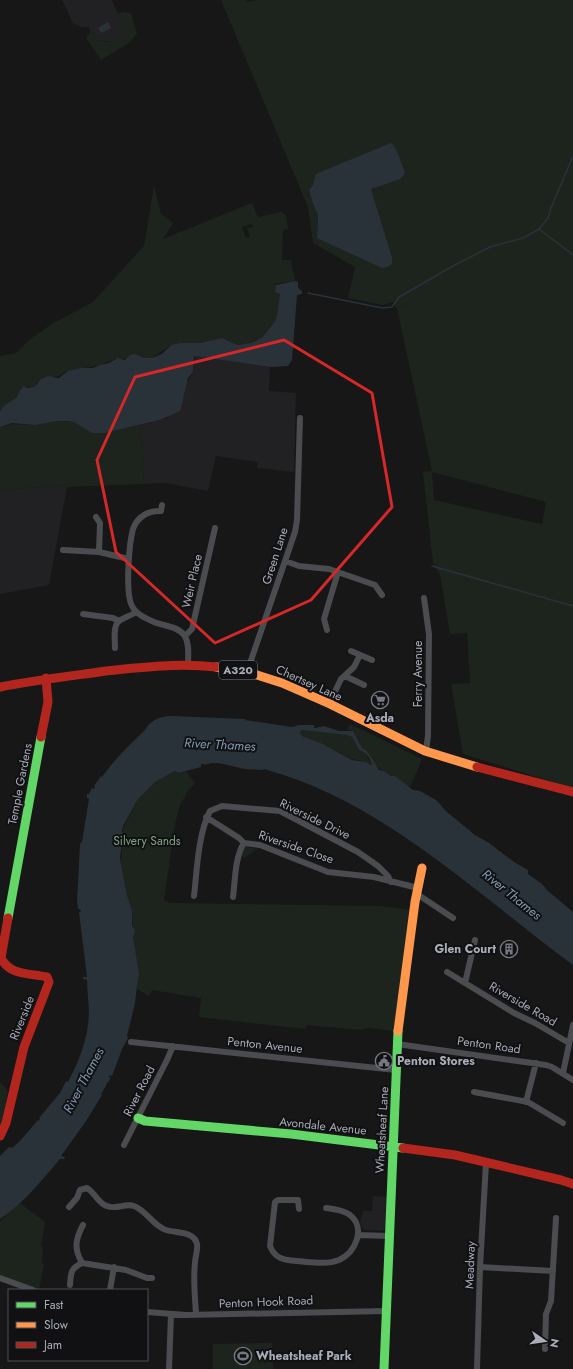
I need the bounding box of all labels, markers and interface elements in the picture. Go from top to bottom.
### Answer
street label: Green Lane [257,525,293,587]
street label: Weir Place [177,552,207,610]
street label: Ferry Avenue [409,641,427,707]
street label: Chertsey Lane [273,660,345,706]
road number: A320 [219,661,257,679]
supermarket icon: Asda [370,690,390,710]
place label: Asda [365,709,394,727]
water label: River Thames [184,733,257,756]
street label: Temple Gardens [3,742,37,826]
street label: Riverside Drive [277,794,353,844]
street label: Riverside Close [256,826,336,868]
park label: Silvery Sands [113,832,181,850]
water label: River Thames [478,864,546,925]
building icon: Glen Court [499,939,519,959]
place label: Glen Court [434,940,496,958]
street label: Riverside Road [486,977,560,1031]
street label: Riverside [5,993,39,1043]
street label: Penton Avenue [227,1032,303,1058]
street label: Penton Road [456,1032,522,1058]
water label: River Thames [58,1043,109,1116]
public building icon: Penton Stores [374,1051,394,1071]
place label: Penton Stores [397,1052,475,1070]
street label: River Road [119,1063,159,1119]
street label: Wheatsheaf Lane [371,1086,393,1174]
street label: Avondale Avenue [278,1112,368,1140]
street label: Meadway [460,1240,480,1289]
legend [8,1289,148,1361]
street label: Penton Hook Road [218,1291,314,1313]
text: Fast [44,1296,63,1314]
text: Slow [44,1316,69,1334]
north arrow [525,1321,565,1361]
text: Jam [42,1336,62,1354]
text: N [546,1337,564,1349]
sports icon: Wheatsheaf Park [233,1346,253,1366]
place label: Wheatsheaf Park [256,1347,352,1365]

